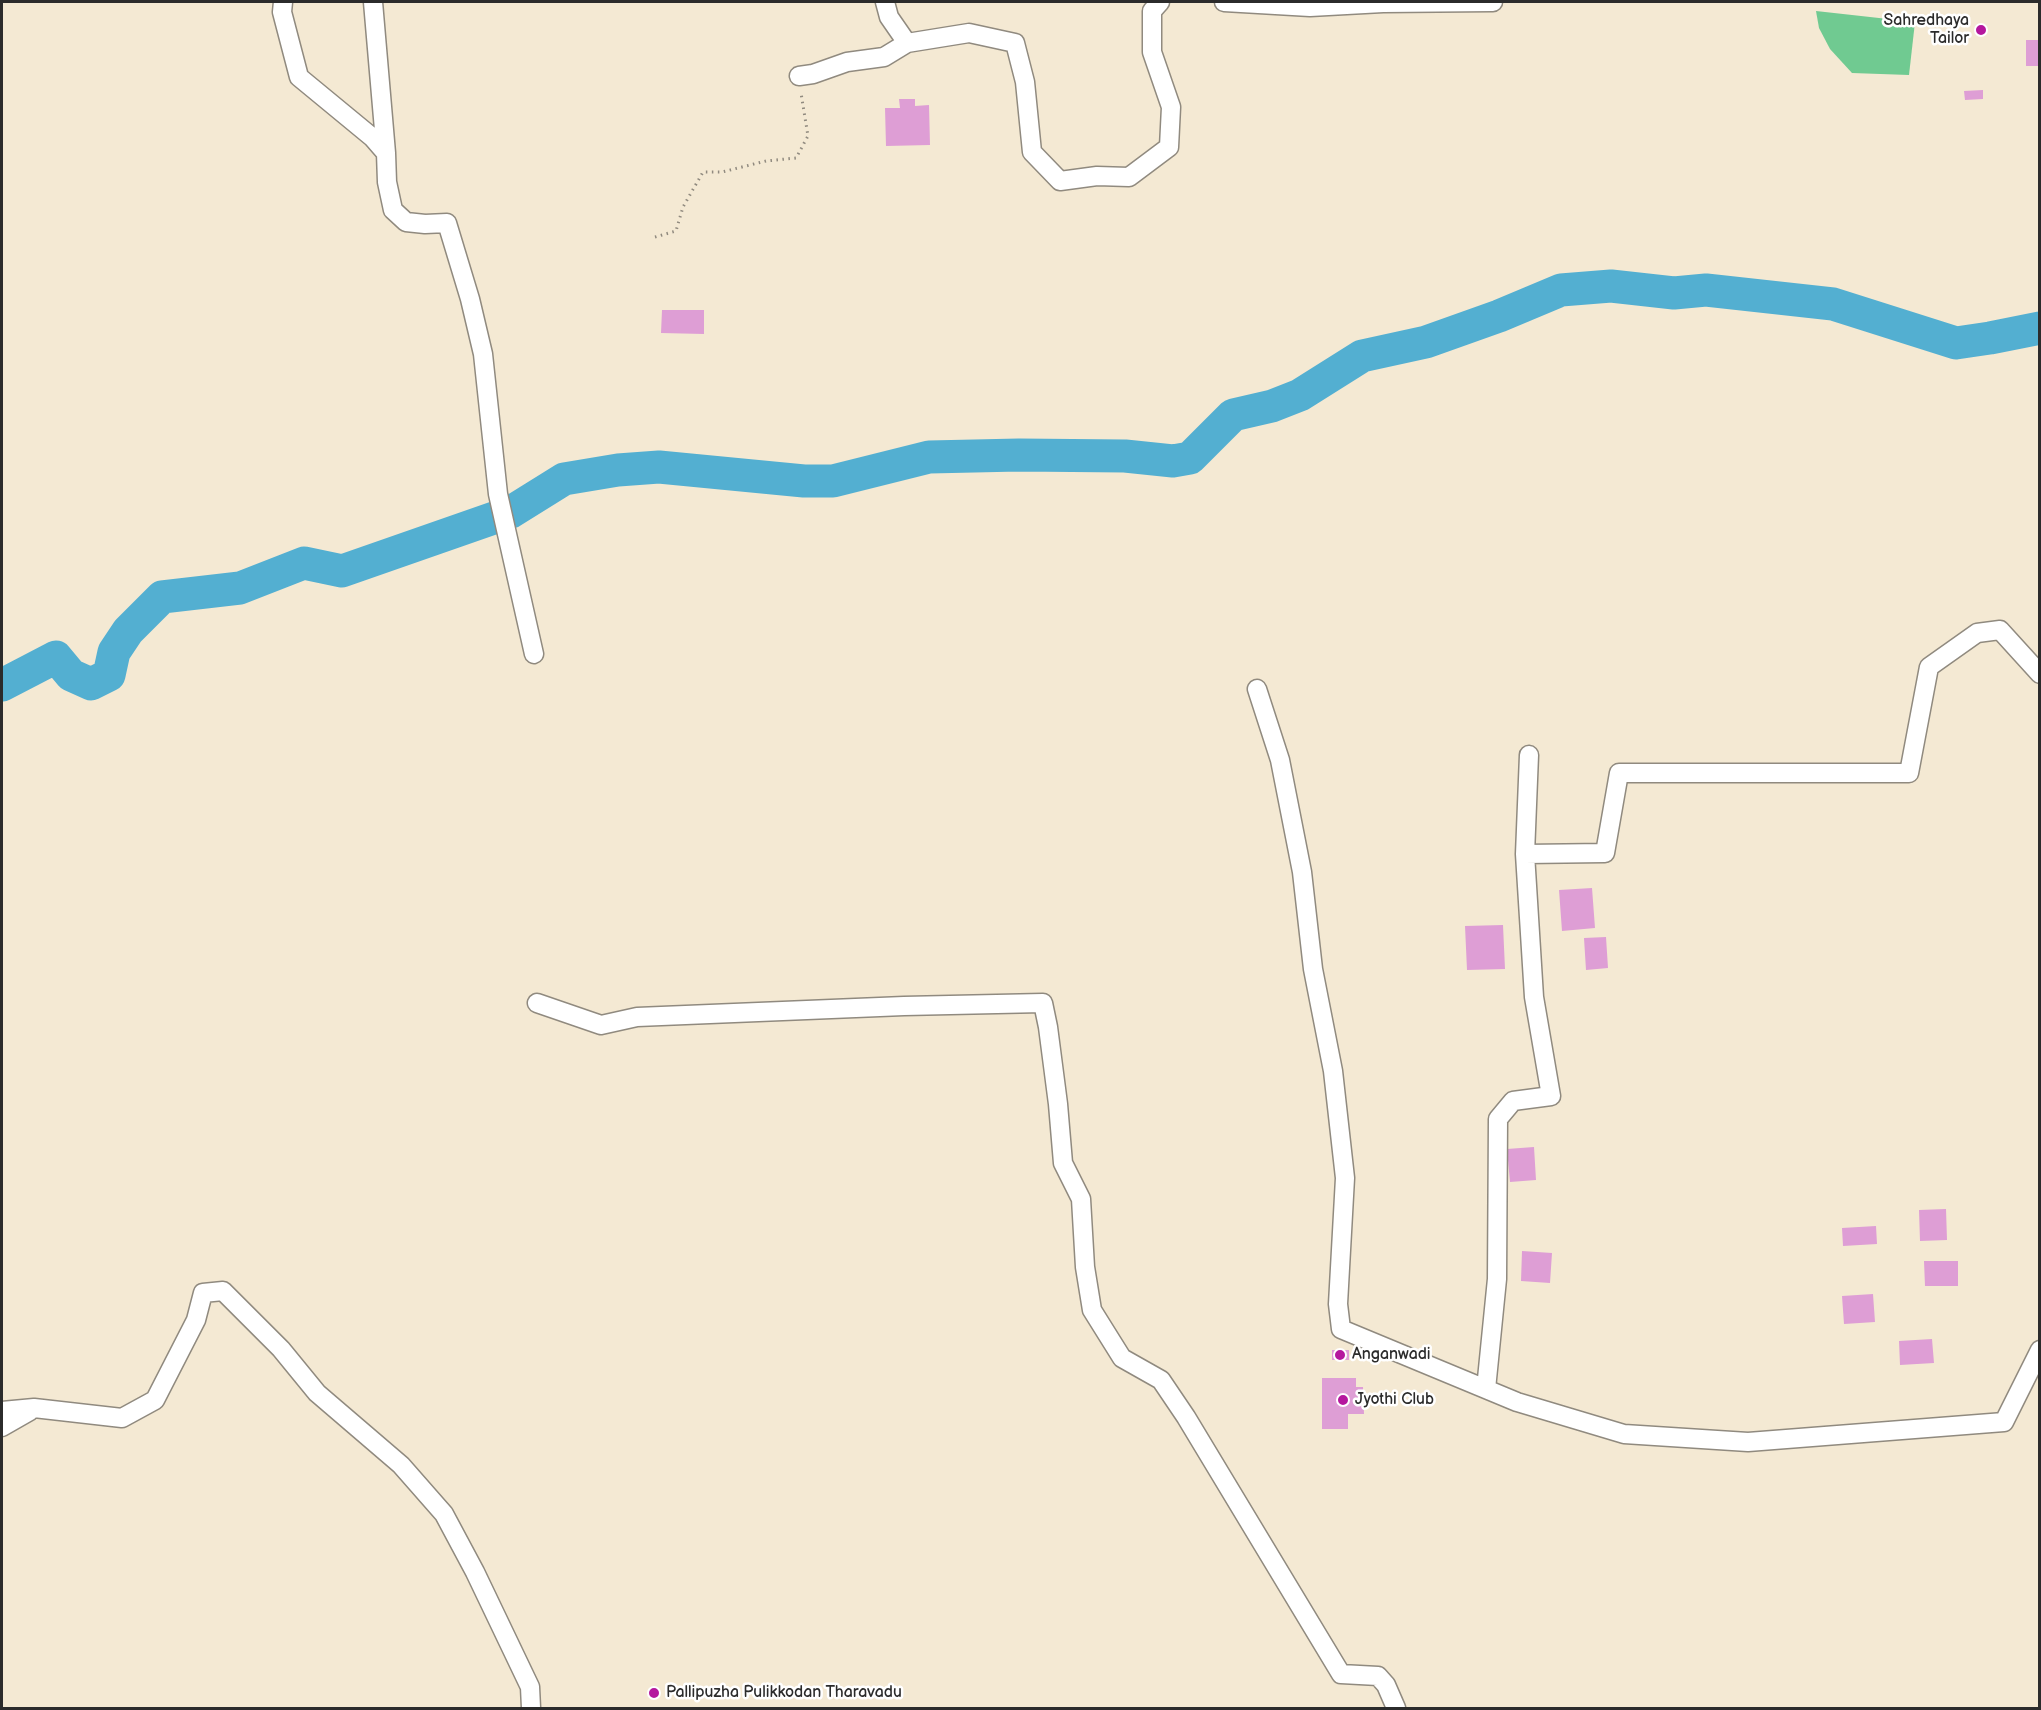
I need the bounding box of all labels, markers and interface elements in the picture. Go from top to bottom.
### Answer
place label: Sahredhaya Tailor [1884,11,1969,49]
marker: Sahredhaya Tailor [1974,23,1988,37]
place label: Anganwadi [1352,1345,1431,1365]
marker: Anganwadi [1333,1348,1347,1362]
place label: Jyothi Club [1355,1390,1434,1410]
marker: Jyothi Club [1336,1393,1350,1407]
place label: Pallipuzha Pulikkodan Tharavadu [666,1683,902,1703]
marker: Pallipuzha Pulikkodan Tharavadu [647,1686,661,1700]

